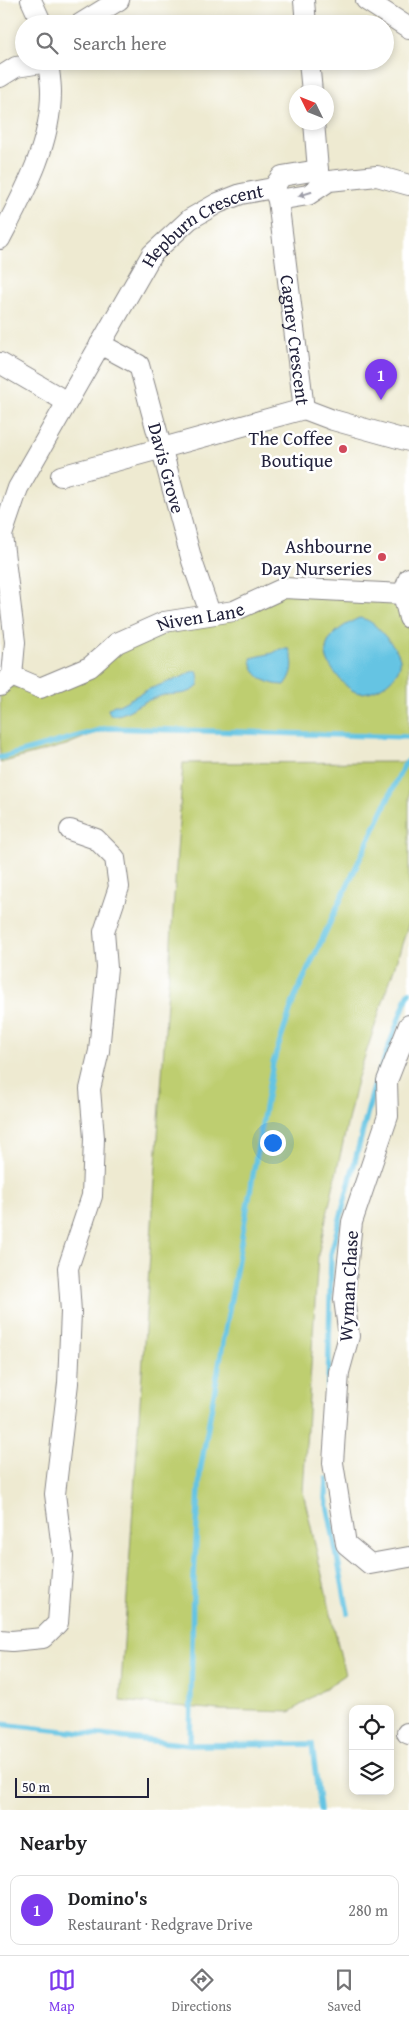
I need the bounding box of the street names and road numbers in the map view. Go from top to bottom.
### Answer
street label: Hepburn Crescent [134,176,266,272]
street label: Cagney Crescent [273,273,317,407]
street label: Davis Grove [141,420,193,517]
street label: Niven Lane [151,594,249,638]
street label: Wyman Chase [331,1230,365,1342]

